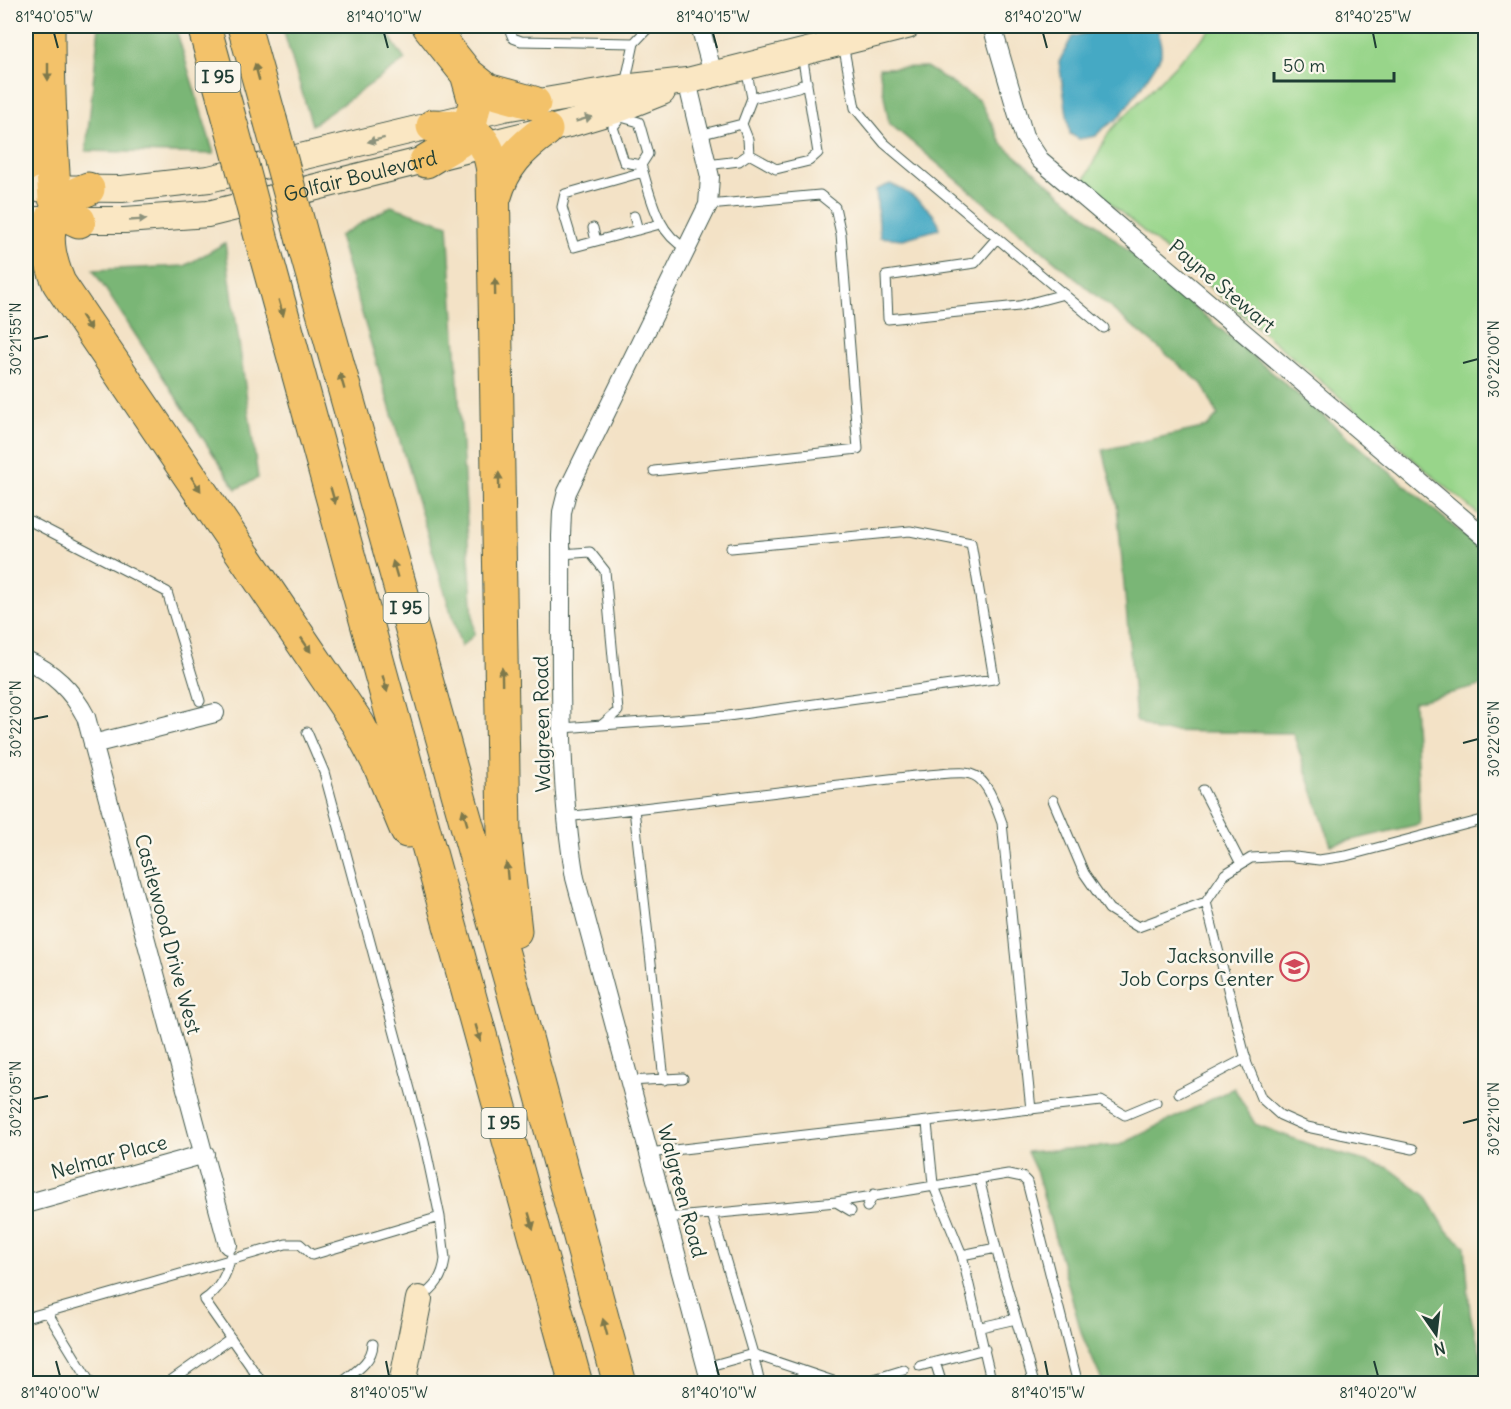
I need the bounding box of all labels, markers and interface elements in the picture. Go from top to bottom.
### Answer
text: 81°40'05"W [15,7,93,26]
text: 81°40'10"W [346,7,422,26]
text: 81°40'15"W [676,7,750,26]
text: 81°40'20"W [1004,7,1082,26]
text: 81°40'25"W [1335,7,1411,26]
scale bar [1274,45,1394,83]
text: 50 m [1283,54,1325,77]
one-way arrow [43,62,53,81]
road number: I 95 [196,62,240,92]
one-way arrow [252,63,261,81]
one-way arrow [575,114,593,123]
one-way arrow [367,135,385,145]
street label: Golfair Boulevard [281,144,440,207]
one-way arrow [128,215,147,224]
street label: Payne Stewart [1164,234,1281,338]
one-way arrow [491,277,500,296]
one-way arrow [276,299,286,317]
text: 30°21'55"N [6,302,25,376]
one-way arrow [80,314,92,330]
text: 30°22'00"N [1484,320,1503,398]
one-way arrow [337,372,346,390]
one-way arrow [494,472,503,491]
one-way arrow [190,476,201,492]
one-way arrow [329,487,338,505]
one-way arrow [390,560,399,578]
road number: I 95 [384,593,428,623]
one-way arrow [300,637,311,653]
street label: Walgreen Road [528,655,555,793]
one-way arrow [497,667,506,686]
one-way arrow [381,675,390,693]
text: 30°22'00"N [6,680,25,758]
text: 30°22'05"N [1484,701,1503,777]
one-way arrow [460,808,469,826]
street label: Castlewood Drive West [130,831,207,1037]
one-way arrow [502,862,512,881]
place label: Jacksonville Job Corps Center [1119,943,1274,991]
school or university icon: Jacksonville Job Corps Center [1279,951,1311,983]
one-way arrow [474,1024,483,1042]
text: 30°22'05"N [6,1061,25,1137]
text: 30°22'10"N [1484,1082,1503,1156]
road number: I 95 [482,1108,526,1138]
street label: Walgreen Road [653,1121,712,1260]
street label: Nelmar Place [48,1129,170,1184]
one-way arrow [527,1212,536,1230]
north arrow [1406,1304,1466,1364]
one-way arrow [600,1318,609,1336]
text: N [1432,1338,1447,1360]
text: 81°40'00"W [20,1383,100,1402]
text: 81°40'05"W [350,1383,428,1402]
text: 81°40'10"W [681,1383,757,1402]
text: 81°40'15"W [1011,1383,1085,1402]
text: 81°40'20"W [1339,1383,1417,1402]

